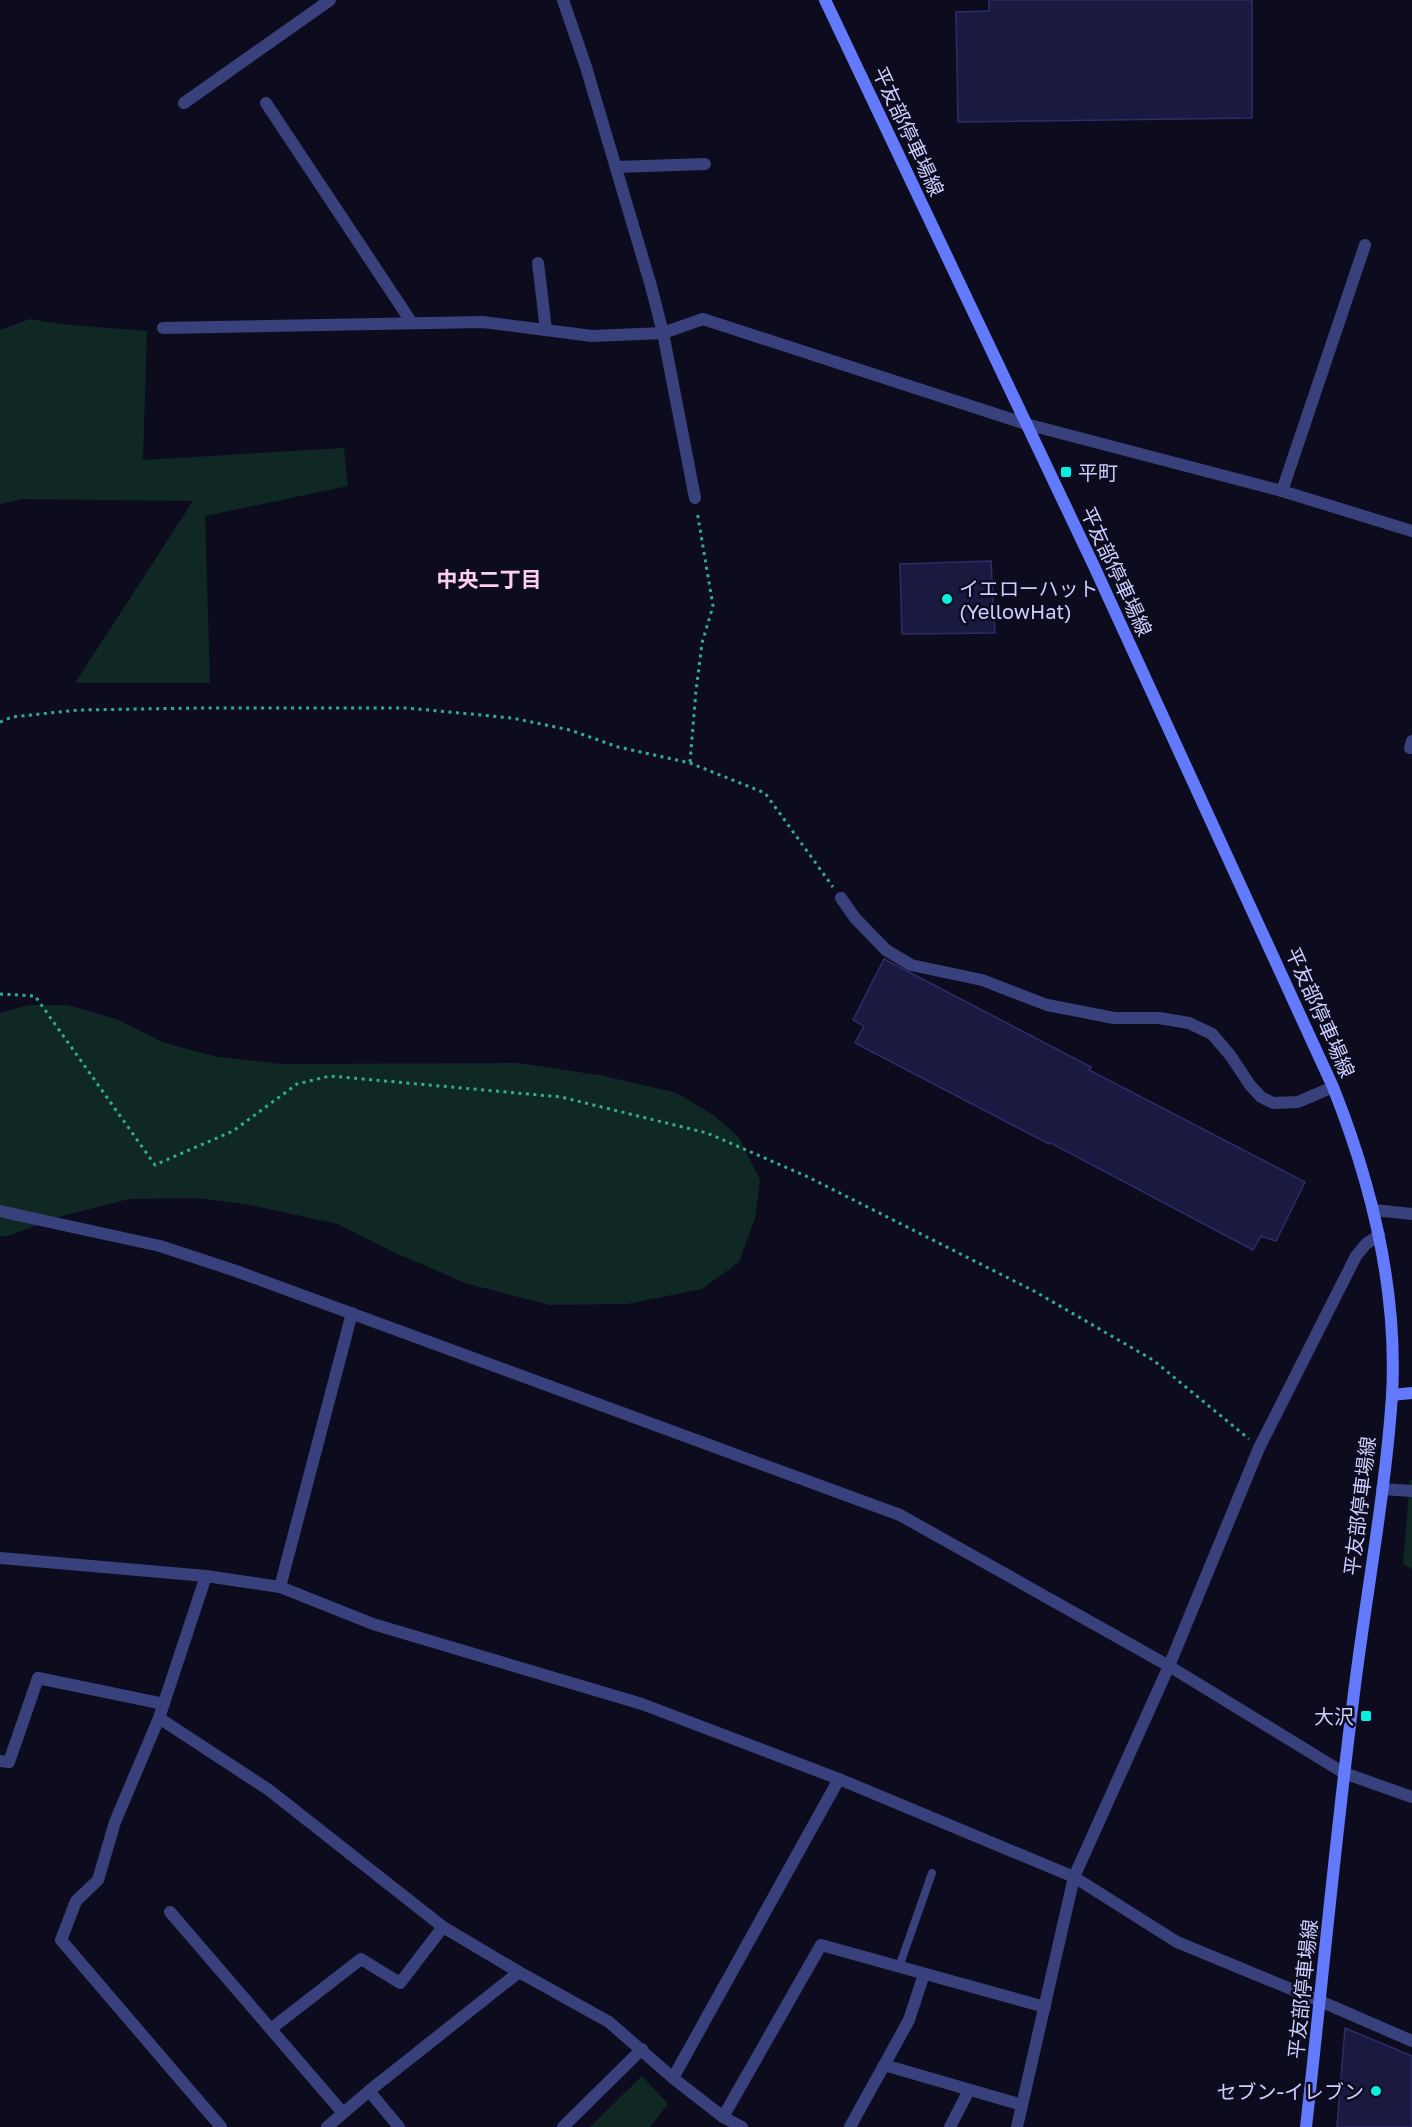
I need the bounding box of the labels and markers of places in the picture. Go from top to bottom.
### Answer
place label: 平町 [1078,460,1118,484]
marker: 平町 [1059,465,1073,479]
place label: イエローハット (YellowHat) [959,576,1098,623]
marker: イエローハット (YellowHat) [940,592,954,606]
place label: 大沢 [1314,1704,1354,1728]
marker: 大沢 [1359,1709,1373,1723]
place label: セブン-イレブン [1216,2079,1364,2103]
marker: セブン-イレブン [1369,2084,1383,2098]

